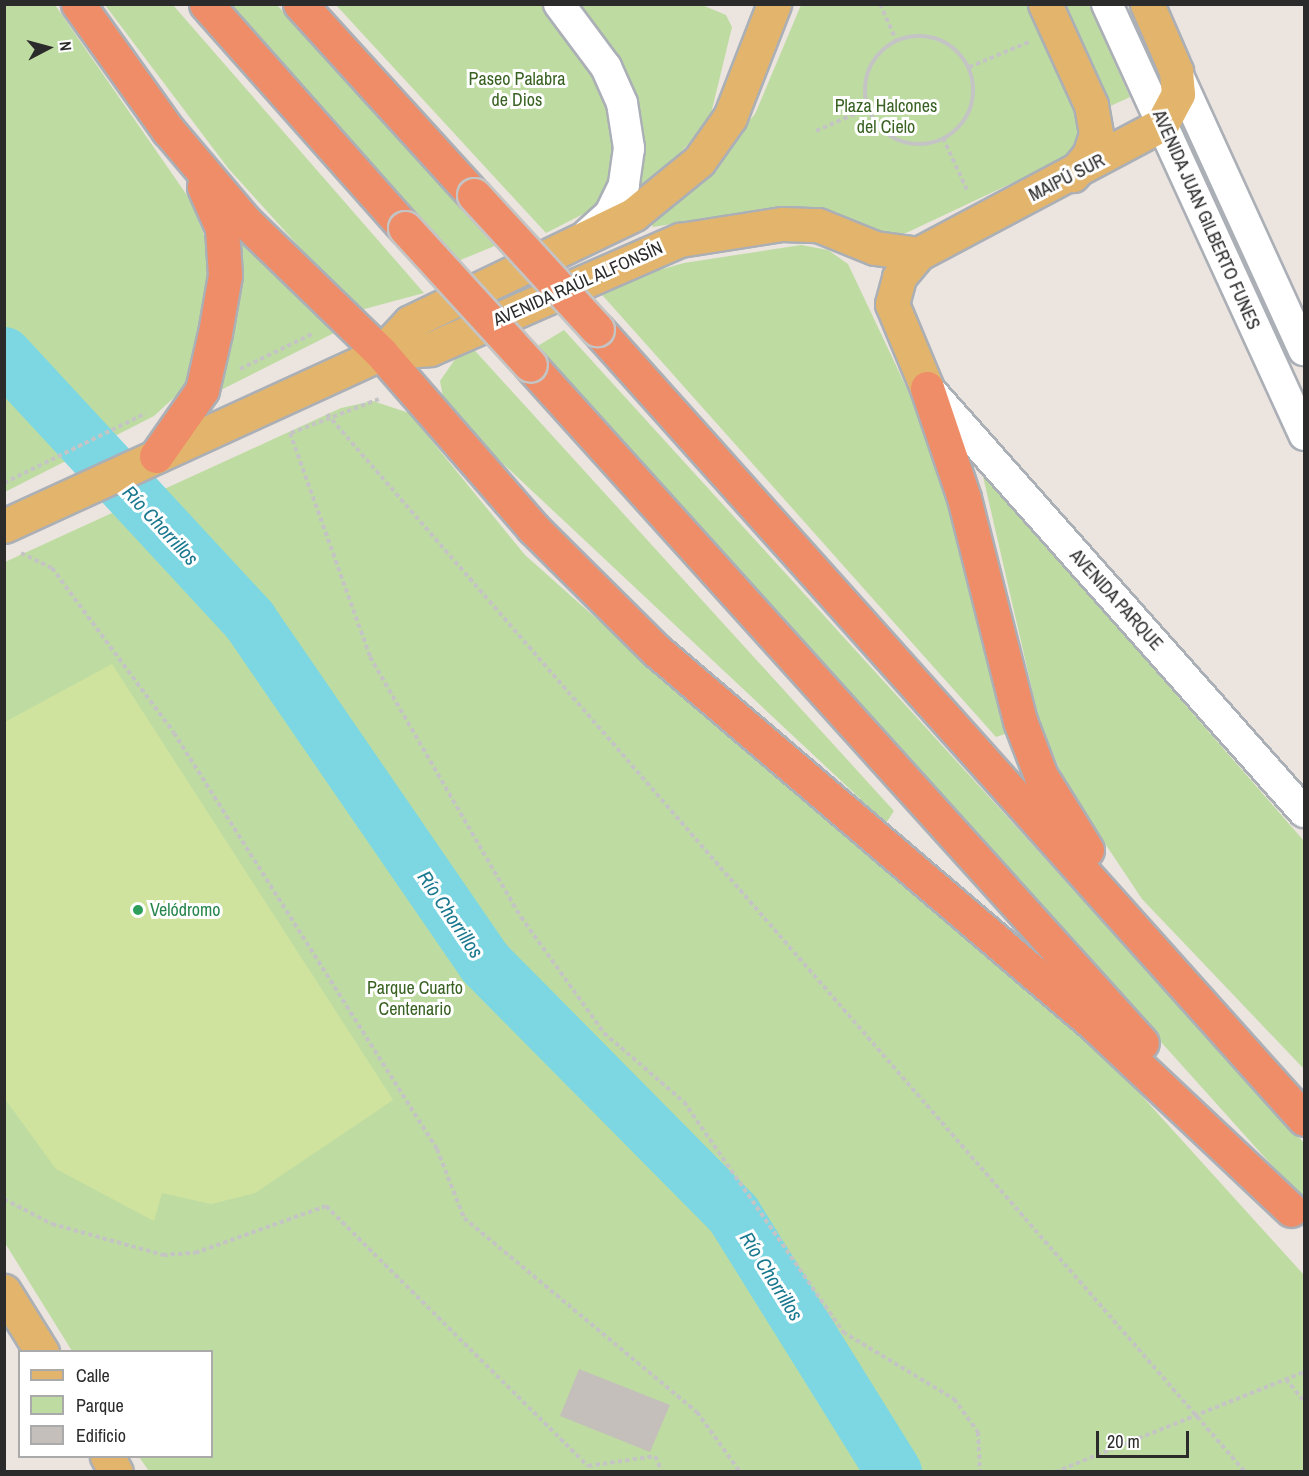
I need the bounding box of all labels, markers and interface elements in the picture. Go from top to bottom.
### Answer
north arrow [18,18,78,78]
text: N [54,40,77,52]
park label: Paseo Palabra de Dios [469,69,565,112]
park label: Plaza Halcones del Cielo [835,96,937,138]
street label: AVENIDA JUAN GILBERTO FUNES [1148,107,1264,333]
street label: MAIPÚ SUR [1026,150,1108,206]
street label: AVENIDA RAÚL ALFONSÍN [489,236,667,332]
water label: Río Chorrillos [118,480,204,570]
street label: AVENIDA PARQUE [1065,545,1167,655]
water label: Río Chorrillos [413,866,489,962]
place label: Velódromo [150,899,221,921]
marker: Velódromo [131,903,145,917]
park label: Parque Cuarto Centenario [367,978,463,1020]
water label: Río Chorrillos [735,1227,809,1325]
legend [18,1350,213,1458]
text: Calle [76,1363,110,1388]
text: Parque [76,1393,124,1418]
scale bar [1099,1419,1192,1457]
text: Edificio [76,1423,126,1448]
text: 20 m [1107,1429,1140,1454]

